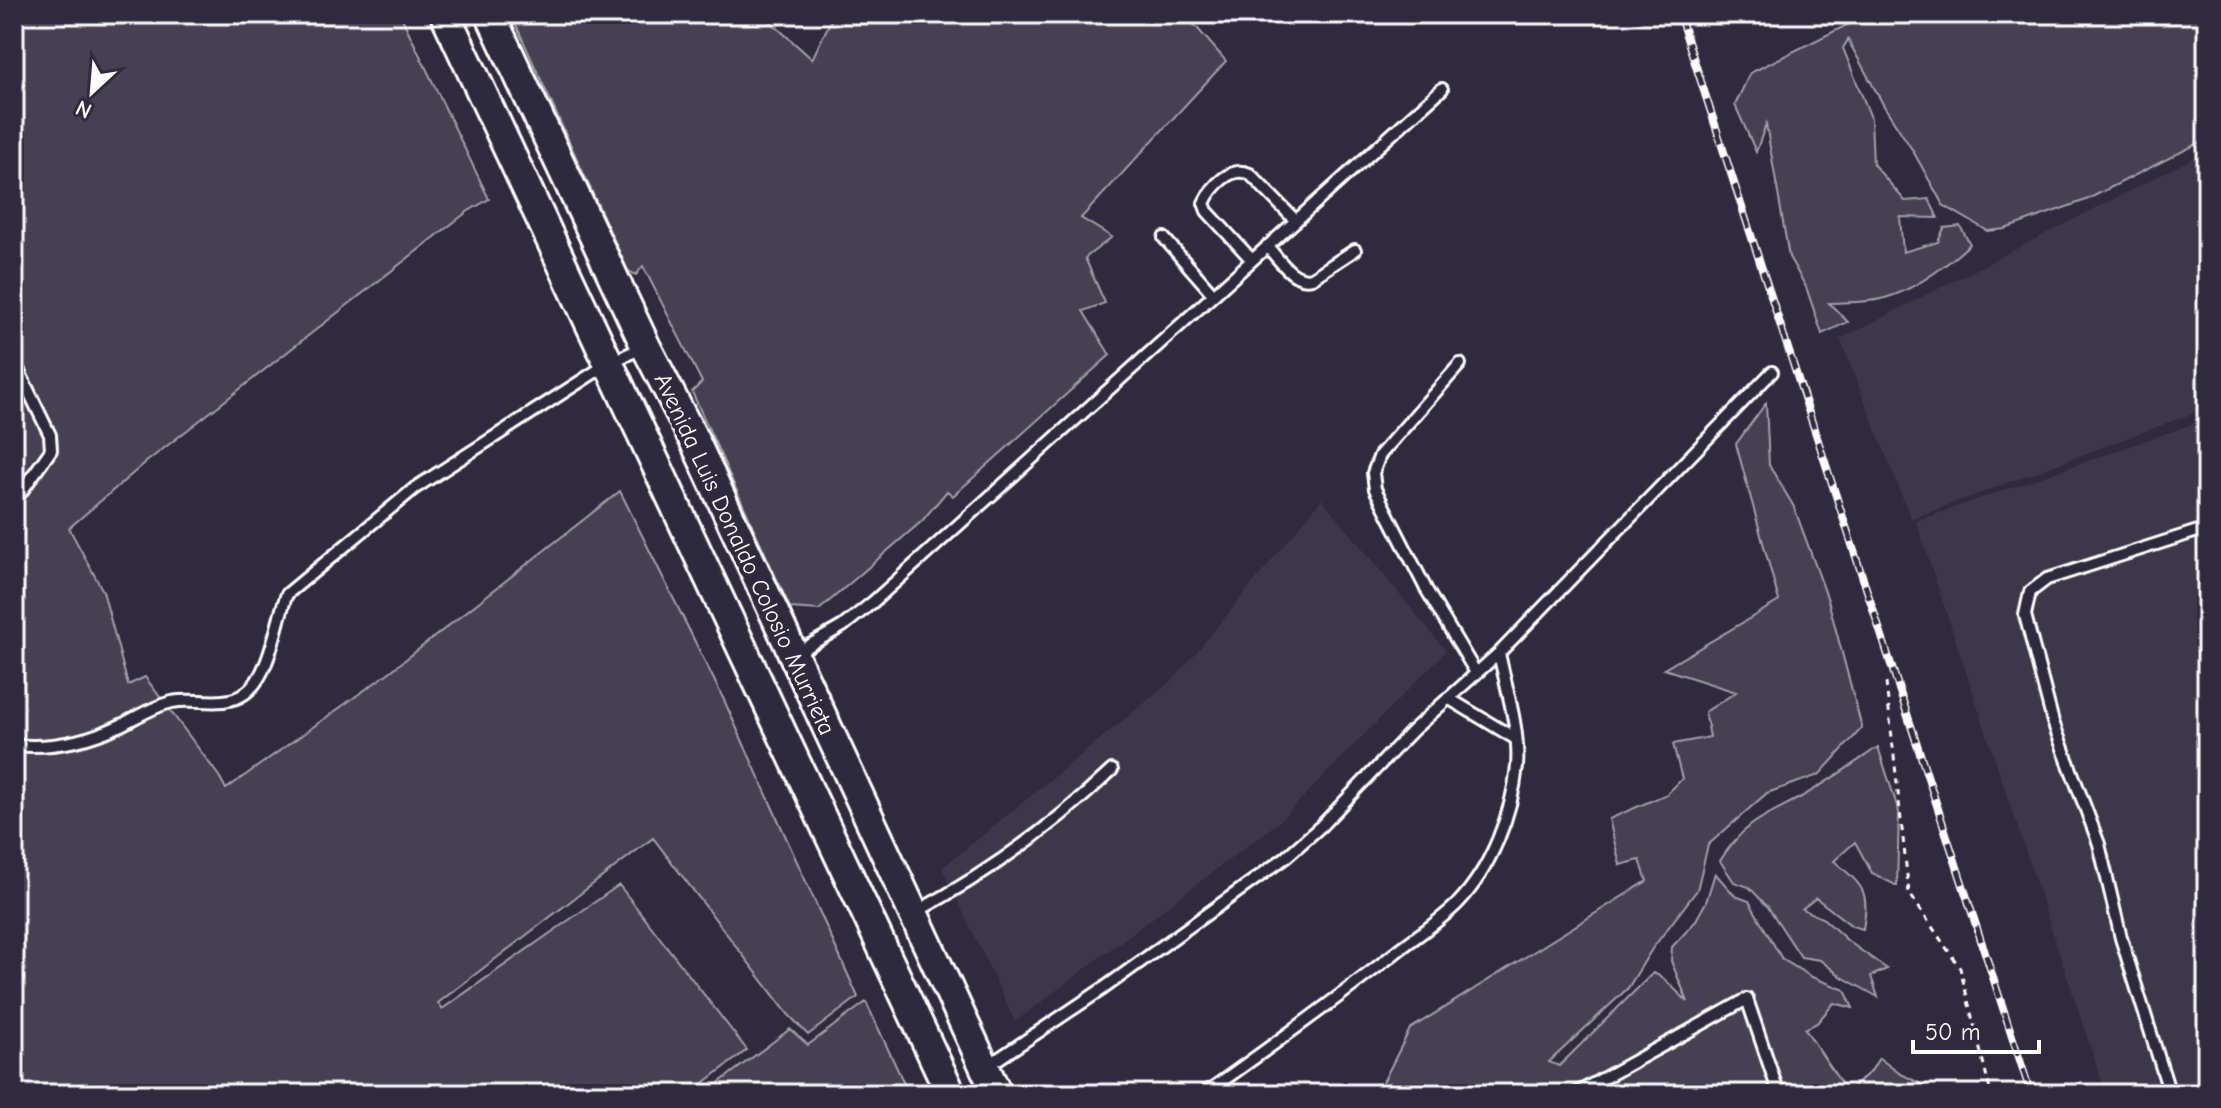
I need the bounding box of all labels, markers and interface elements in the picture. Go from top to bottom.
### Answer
north arrow [52,52,132,132]
text: N [72,94,96,124]
street label: Avenida Luis Donaldo Colosio Murrieta [649,369,841,739]
scale bar [1913,1004,2039,1054]
text: 50 m [1925,1018,1981,1046]

